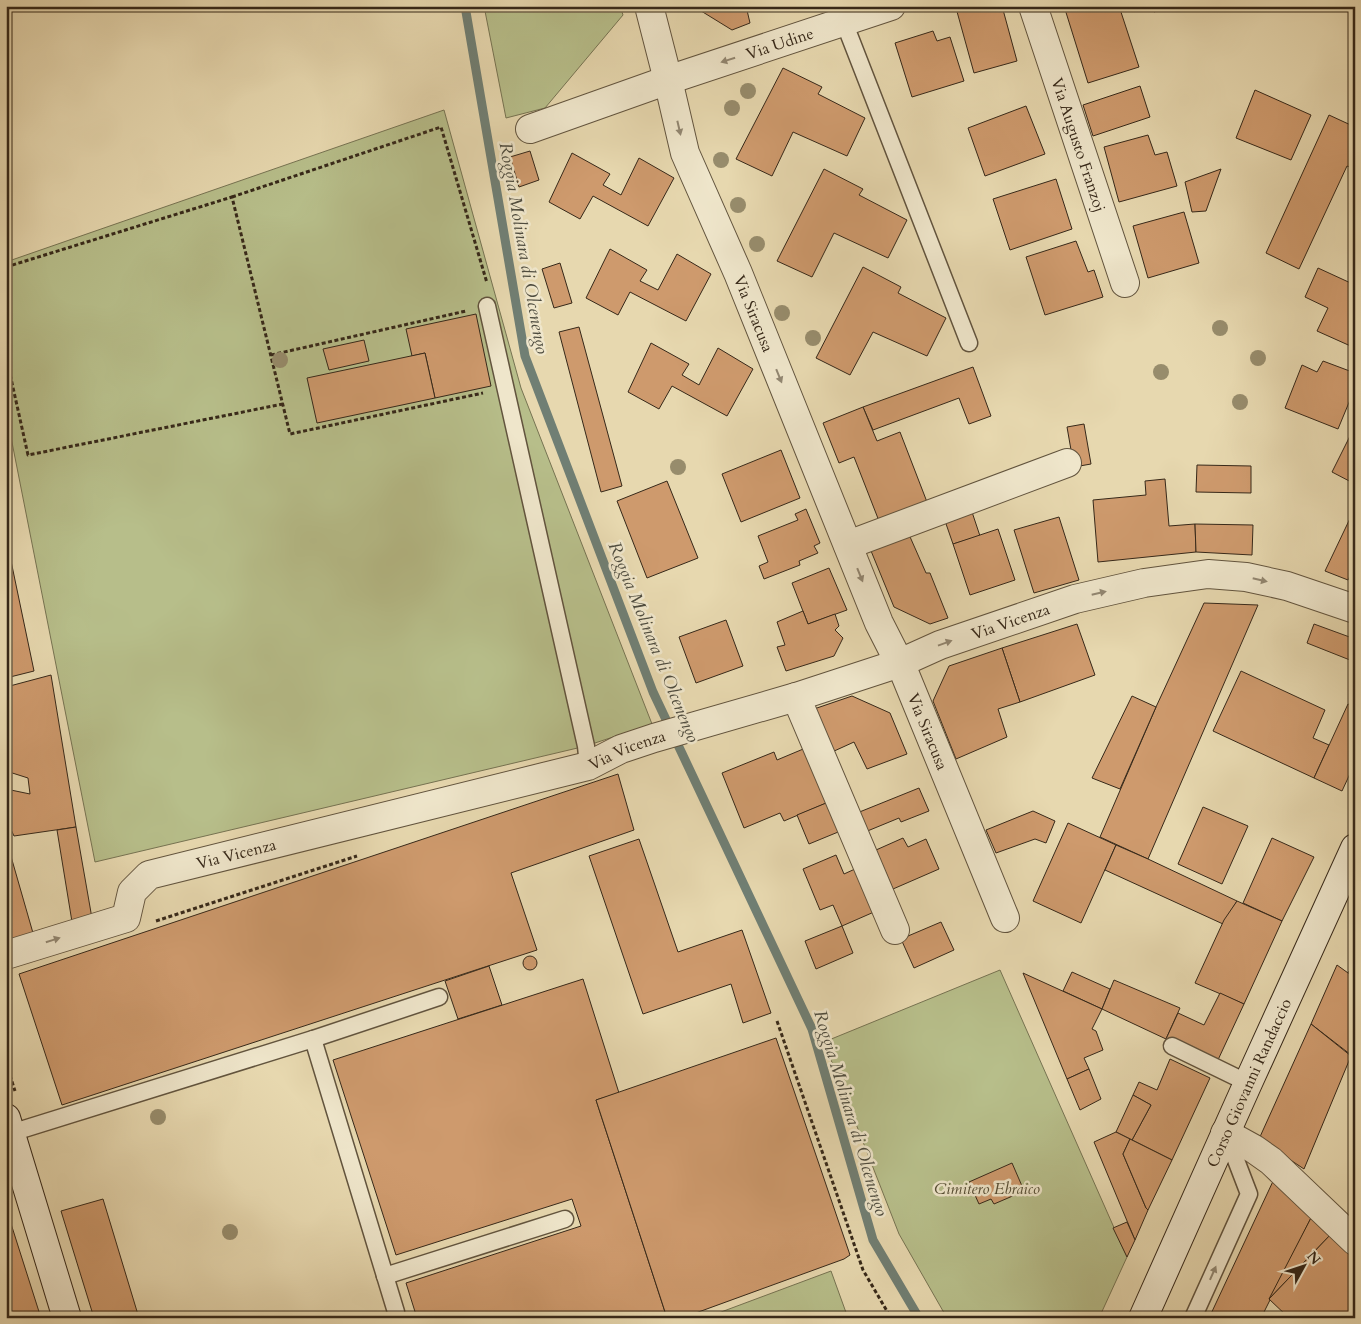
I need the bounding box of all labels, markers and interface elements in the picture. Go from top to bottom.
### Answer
street label: Via Udine [743,22,817,65]
one-way arrow [721,57,736,65]
street label: Via Augusto Franzoj [1046,75,1111,215]
one-way arrow [675,120,683,135]
water label: Roggia Molinara di Olcenengo [493,140,554,356]
street label: Via Siracusa [728,272,779,355]
one-way arrow [776,368,783,383]
water label: Roggia Molinara di Olcenengo [602,538,705,746]
one-way arrow [856,568,864,582]
one-way arrow [1252,576,1267,584]
one-way arrow [1092,589,1107,597]
street label: Via Vicenza [969,598,1053,646]
one-way arrow [938,639,953,647]
street label: Via Siracusa [902,690,953,773]
street label: Via Vicenza [585,725,668,776]
street label: Via Vicenza [194,834,279,875]
one-way arrow [46,936,61,944]
street label: Corso Giovanni Randaccio [1202,995,1297,1171]
water label: Roggia Molinara di Olcenengo [807,1007,894,1219]
park label: Cimitero Ebraico [934,1178,1041,1200]
north arrow [1278,1242,1328,1292]
text: N [1302,1247,1325,1269]
one-way arrow [1209,1266,1217,1280]

